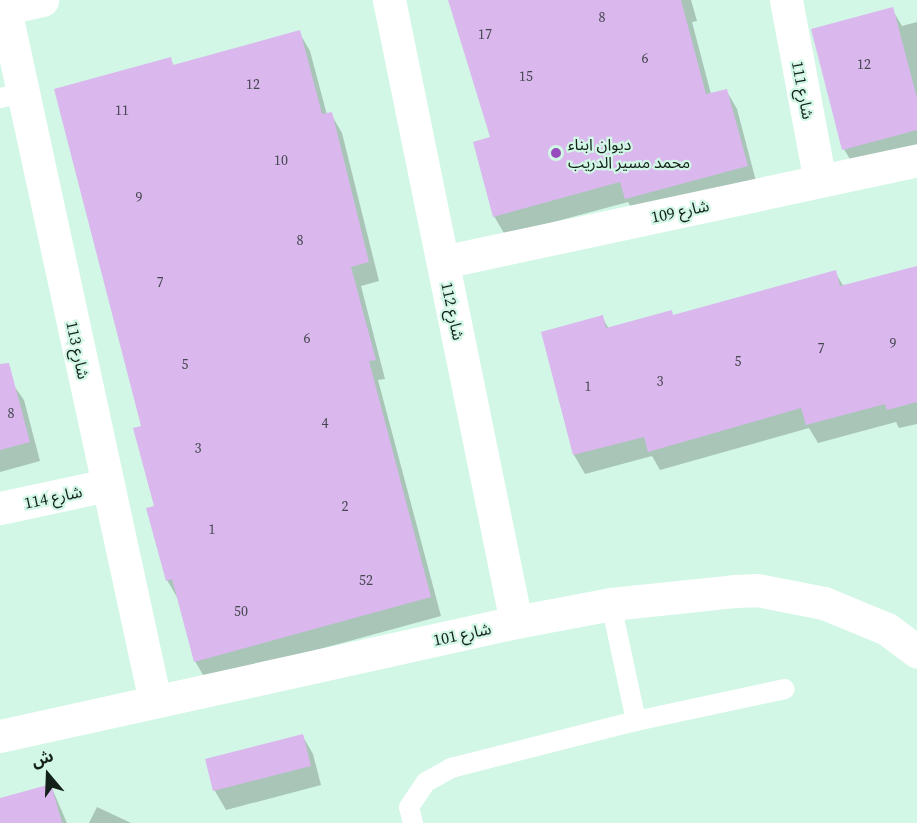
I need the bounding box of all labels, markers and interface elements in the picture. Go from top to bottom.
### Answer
house number: 8 [599,9,605,25]
house number: 17 [478,26,492,42]
house number: 6 [642,50,648,66]
house number: 12 [857,56,871,72]
street label: شارع 111 [788,59,818,121]
house number: 15 [519,68,533,84]
house number: 12 [246,76,260,92]
house number: 11 [115,102,129,118]
place label: ديوان ابناء محمد مسير الدريب [568,134,690,172]
marker: ديوان ابناء محمد مسير الدريب [549,146,563,160]
house number: 10 [274,152,288,168]
house number: 9 [136,189,142,205]
street label: شارع 109 [649,195,711,227]
house number: 8 [297,232,303,248]
house number: 7 [157,274,163,290]
street label: شارع 112 [437,280,469,342]
street label: شارع 113 [62,319,94,381]
house number: 6 [304,330,310,346]
house number: 9 [890,335,896,351]
house number: 7 [818,340,824,356]
house number: 5 [735,353,741,369]
house number: 5 [182,356,188,372]
house number: 3 [657,373,663,389]
house number: 1 [585,378,591,394]
house number: 8 [8,405,14,421]
house number: 4 [322,415,328,431]
house number: 3 [195,440,201,456]
street label: شارع 114 [22,481,84,513]
house number: 2 [342,498,348,514]
house number: 1 [209,521,215,537]
house number: 52 [359,572,373,588]
house number: 50 [234,603,248,619]
street label: شارع 101 [431,618,493,650]
text: ش [28,744,56,772]
north arrow [18,745,78,805]

